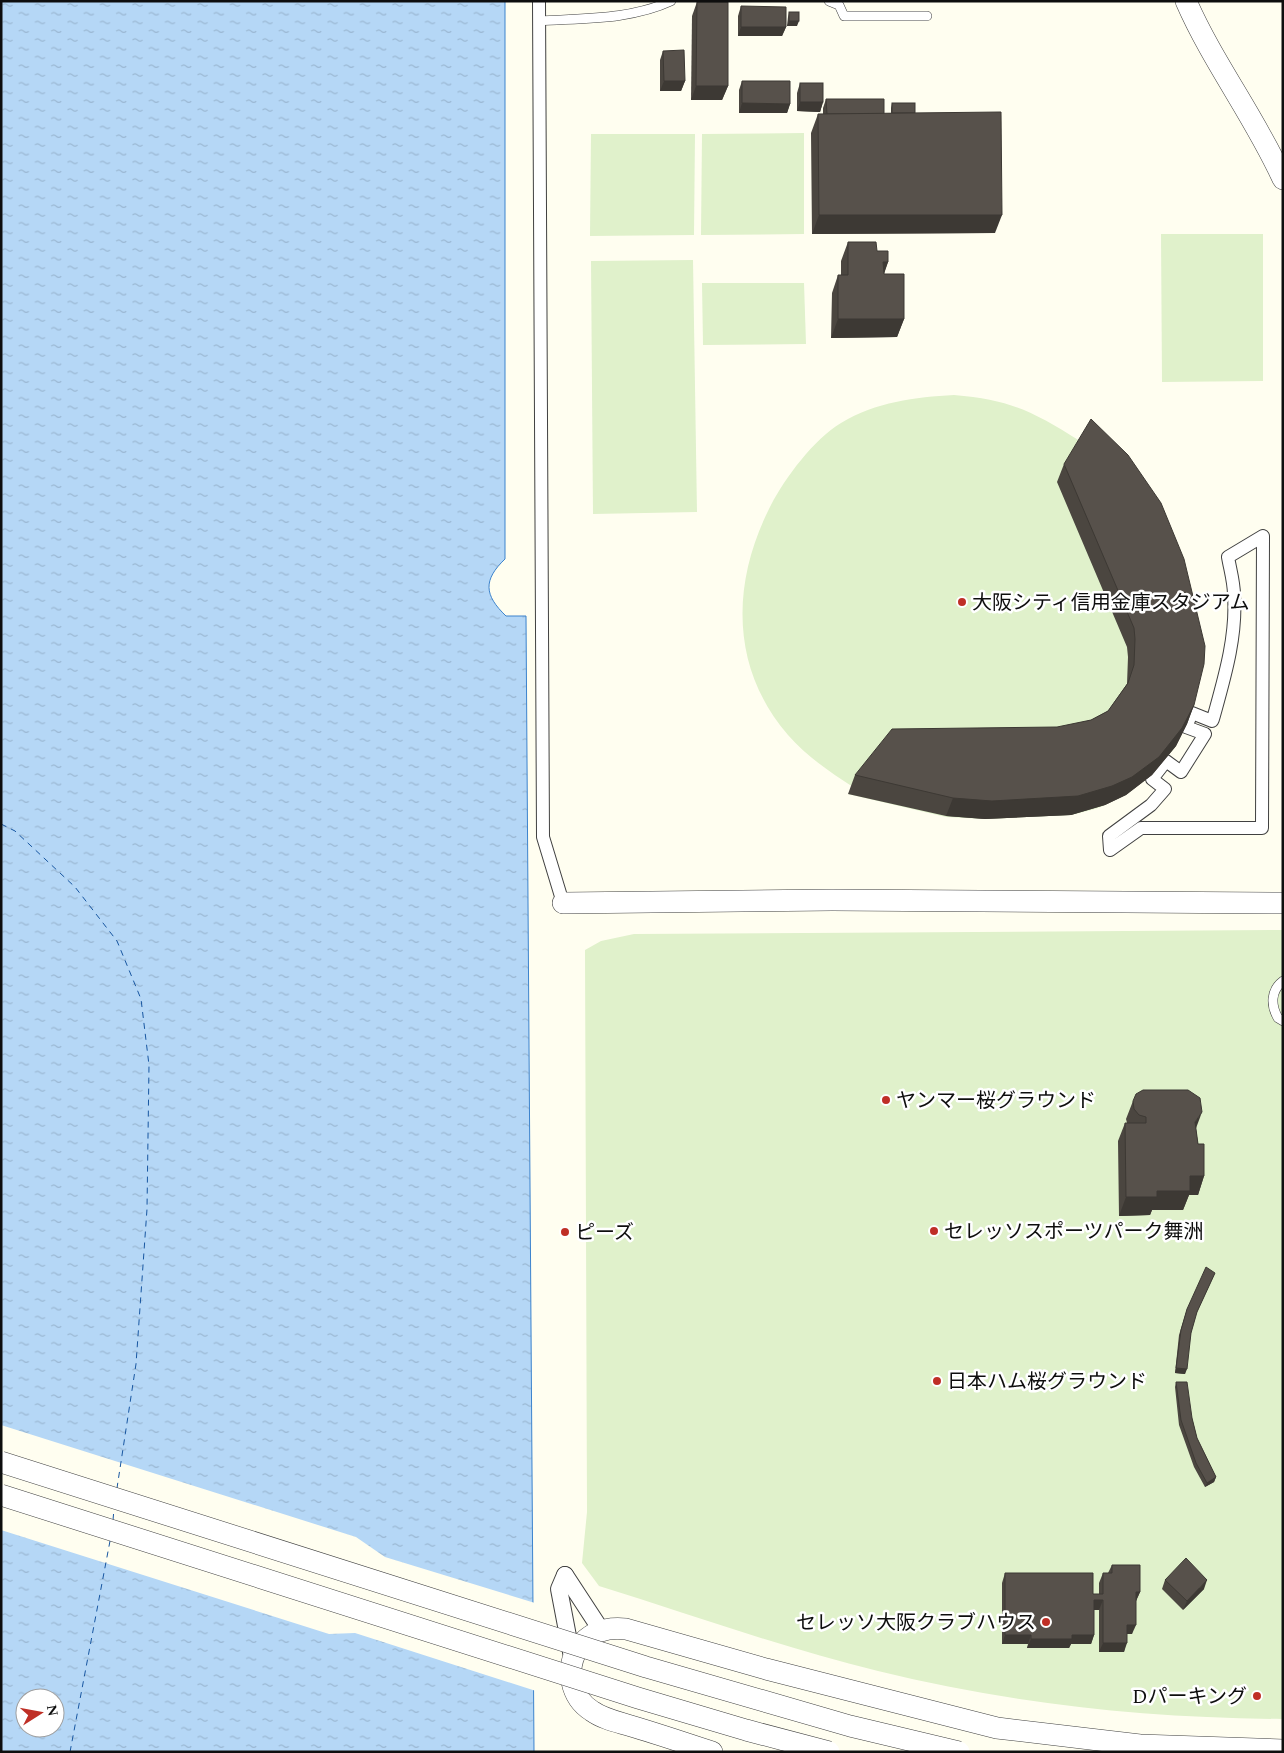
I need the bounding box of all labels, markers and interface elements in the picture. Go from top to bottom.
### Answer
place label: 大阪シティ信用金庫スタジアム [972,588,1249,618]
marker: 大阪シティ信用金庫スタジアム [956,596,968,608]
place label: ヤンマー桜グラウンド [896,1086,1096,1116]
marker: ヤンマー桜グラウンド [880,1094,892,1106]
place label: セレッソスポーツパーク舞洲 [944,1217,1204,1247]
place label: ピーズ [575,1218,634,1248]
marker: セレッソスポーツパーク舞洲 [928,1225,940,1237]
marker: ピーズ [559,1226,571,1238]
place label: 日本ハム桜グラウンド [947,1367,1147,1397]
marker: 日本ハム桜グラウンド [931,1375,943,1387]
place label: セレッソ大阪クラブハウス [796,1608,1036,1638]
marker: セレッソ大阪クラブハウス [1040,1616,1052,1628]
place label: Dパーキング [1132,1682,1247,1712]
north arrow [15,1688,65,1738]
marker: Dパーキング [1251,1690,1263,1702]
text: N [41,1703,64,1718]

